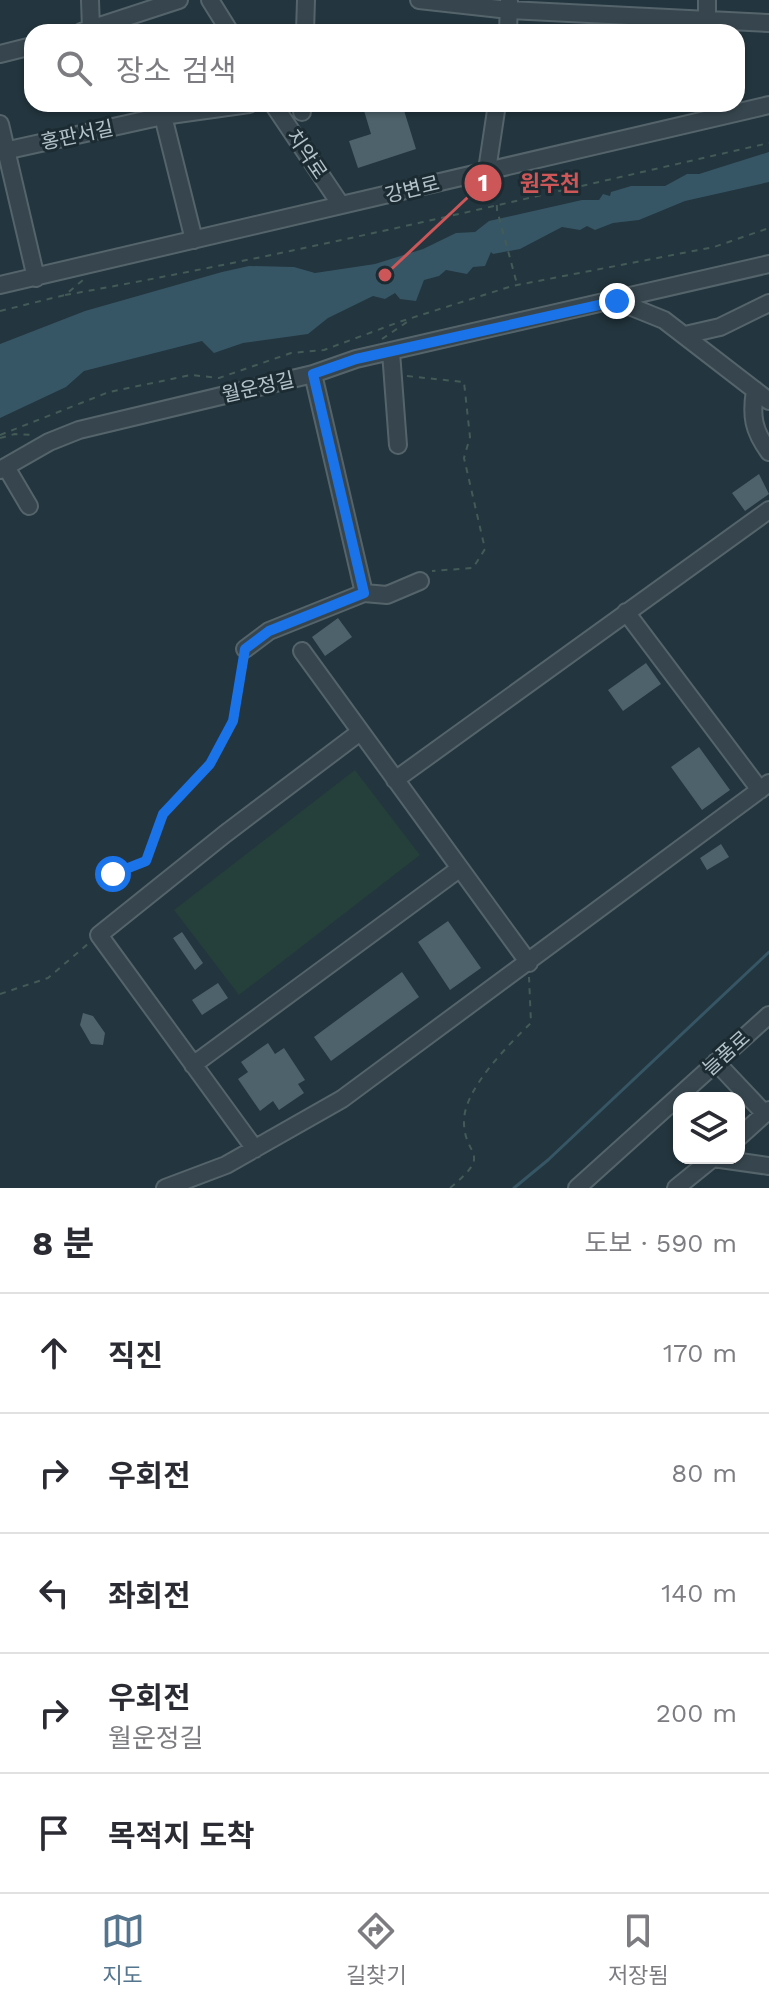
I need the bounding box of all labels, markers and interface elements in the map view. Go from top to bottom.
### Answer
search box [24,24,745,112]
icon: search [52,46,96,90]
text: 장소 검색 [116,53,237,88]
street label: 홍판서길 [39,116,115,154]
street label: 치악로 [282,124,332,184]
callout: 원주천 [463,160,596,206]
text: 1 [478,169,488,197]
street label: 강변로 [382,171,442,207]
text: 원주천 [520,171,580,196]
route end [599,283,635,319]
street label: 월운정길 [219,367,297,407]
route start [95,856,131,892]
street label: 늘품로 [697,1026,755,1080]
map controls [673,1092,745,1164]
button: layers [673,1092,745,1164]
text: 8 분 [32,1223,94,1263]
text: 도보 · 590 m [585,1228,737,1258]
icon: ahead [32,1331,76,1375]
text: 직진 [108,1338,163,1373]
text: 170 m [663,1338,737,1368]
icon: right [32,1451,76,1495]
text: 우회전 [108,1458,191,1493]
text: 80 m [671,1458,737,1488]
icon: left [32,1571,76,1615]
text: 좌회전 [108,1578,191,1613]
text: 140 m [661,1578,737,1608]
text: 우회전 [108,1680,191,1715]
icon: right [32,1691,76,1735]
text: 200 m [656,1698,737,1728]
text: 월운정길 [108,1723,204,1753]
icon: arrive [32,1811,76,1855]
text: 목적지 도착 [108,1818,255,1853]
tab: 지도 [101,1909,145,1989]
tab: 길찾기 [346,1909,406,1989]
tab: 저장됨 [608,1909,668,1989]

